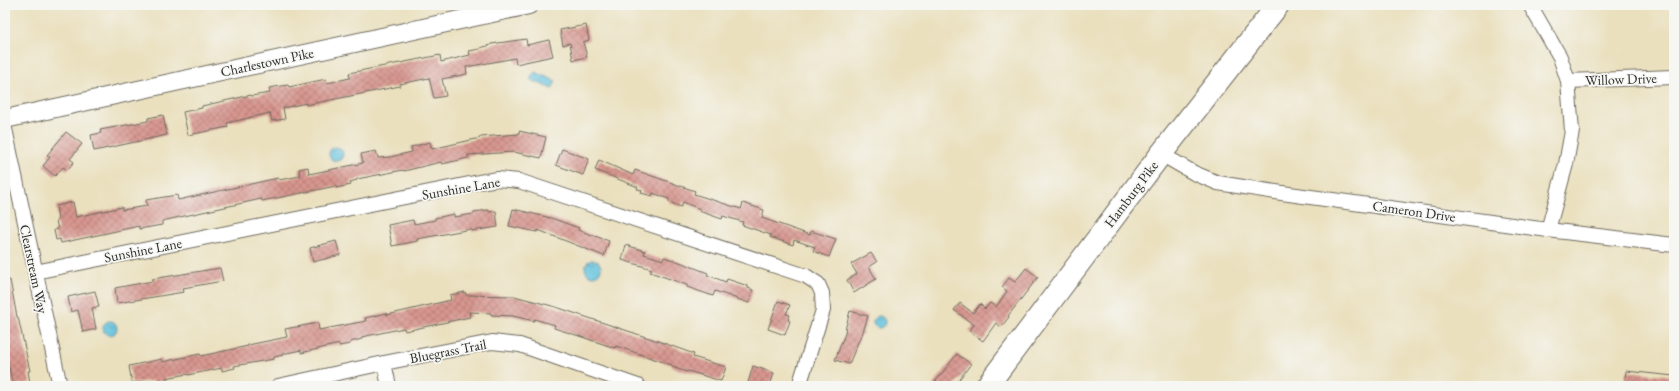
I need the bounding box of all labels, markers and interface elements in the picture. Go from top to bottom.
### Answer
street label: Charlestown Pike [219,43,316,81]
street label: Willow Drive [1585,69,1658,89]
street label: Hamburg Pike [1100,157,1162,231]
street label: Sunshine Lane [421,172,502,204]
street label: Cameron Drive [1371,196,1457,226]
street label: Clearstream Way [16,223,52,316]
street label: Sunshine Lane [103,234,184,266]
street label: Bluegrass Trail [408,335,488,367]

